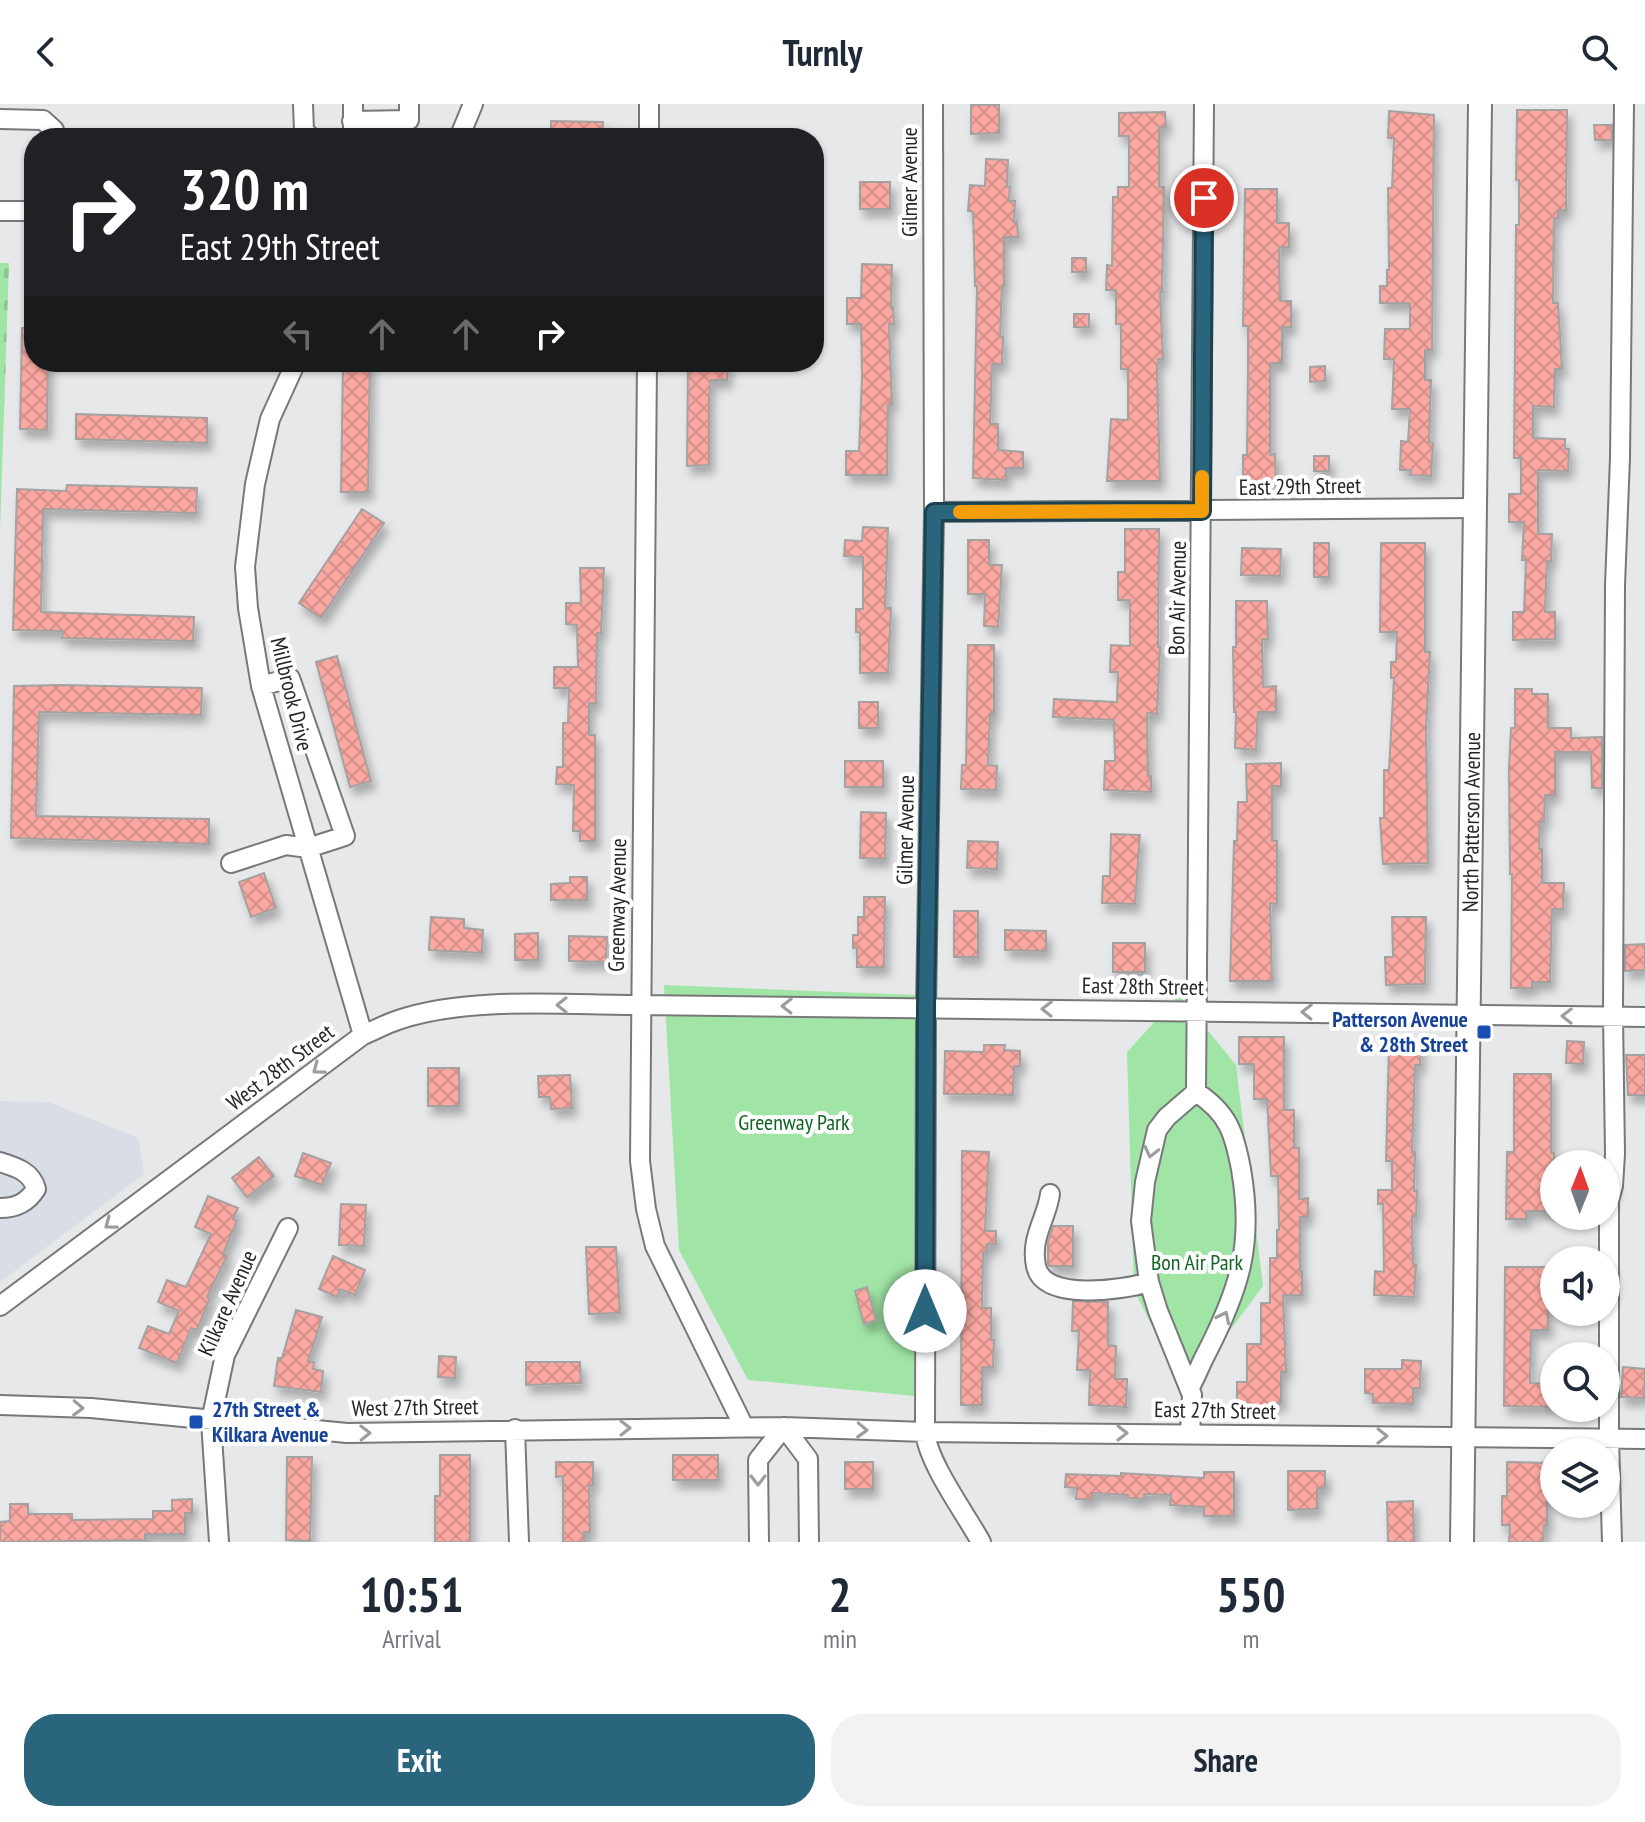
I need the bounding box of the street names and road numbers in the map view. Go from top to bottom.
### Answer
street label: Gilmer Avenue [895,127,923,237]
street label: East 29th Street [1239,471,1361,501]
street label: Bon Air Avenue [1162,541,1192,655]
street label: Millbrook Drive [264,634,320,754]
street label: North Patterson Avenue [1456,732,1486,912]
street label: Gilmer Avenue [890,775,920,885]
street label: Greenway Avenue [602,838,632,972]
street label: East 28th Street [1082,971,1204,1001]
street label: West 28th Street [221,1018,339,1116]
street label: Kilkare Avenue [191,1246,263,1360]
street label: West 27th Street [351,1392,479,1422]
street label: East 27th Street [1154,1395,1276,1425]

